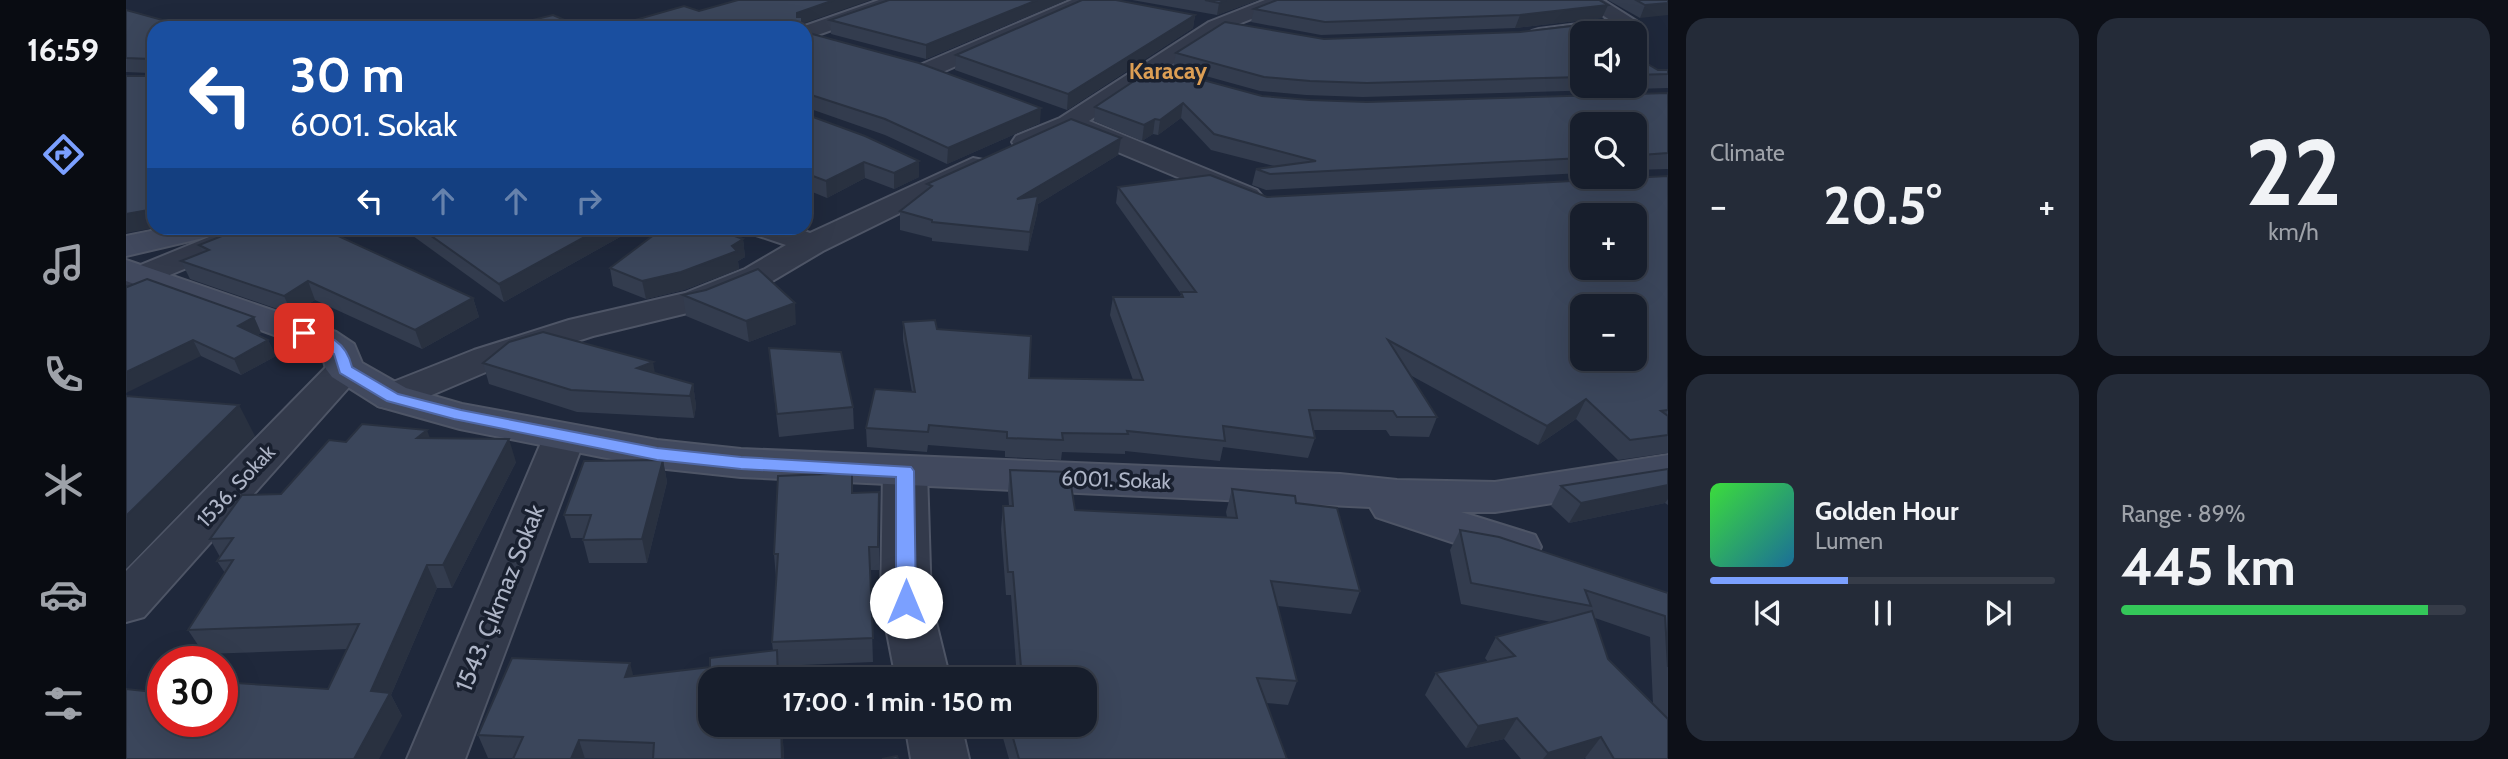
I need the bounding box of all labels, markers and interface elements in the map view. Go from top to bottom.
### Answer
map controls [1570,21,1647,371]
button: sound [1570,21,1647,98]
text: 16:59 [27,30,99,69]
text: 30 m [290,45,405,104]
icon: left [175,49,266,140]
district label: Karacay [1129,57,1208,85]
text: 6001. Sokak [290,105,457,144]
button: search [1570,112,1647,189]
text: 22 [2245,117,2342,228]
icon: directions [39,130,88,179]
text: Climate [1710,139,1785,167]
text: 20.5° [1823,174,1942,237]
icon: left [351,182,389,220]
icon: ahead [424,182,462,220]
icon: ahead [497,182,535,220]
icon: right [570,182,608,220]
text: − [1710,182,1727,229]
text: + [2038,182,2055,229]
button: + [1570,203,1647,280]
text: km/h [2268,218,2319,246]
icon: music [39,240,88,289]
button: − [1570,294,1647,371]
pin [274,303,334,363]
icon: arrive [285,314,323,352]
icon: phone [39,350,88,399]
street label: 1536. Sokak [191,439,280,532]
icon: climate [39,460,88,509]
street label: 6001. Sokak [1061,465,1172,494]
text: Golden Hour [1815,495,1958,527]
street label: 1543. Çıkmaz Sokak [449,500,550,695]
text: Range · 89% [2121,500,2245,528]
text: Lumen [1815,527,1883,555]
text: 445 km [2121,535,2296,598]
position arrow [869,565,943,639]
icon: car [39,570,88,619]
icon: previous [1749,594,1787,632]
icon: pause [1864,594,1902,632]
icon: next [1979,594,2017,632]
speed limit sign: 30 [147,646,238,737]
icon: filters [39,679,88,728]
text: 17:00 · 1 min · 150 m [783,686,1012,718]

